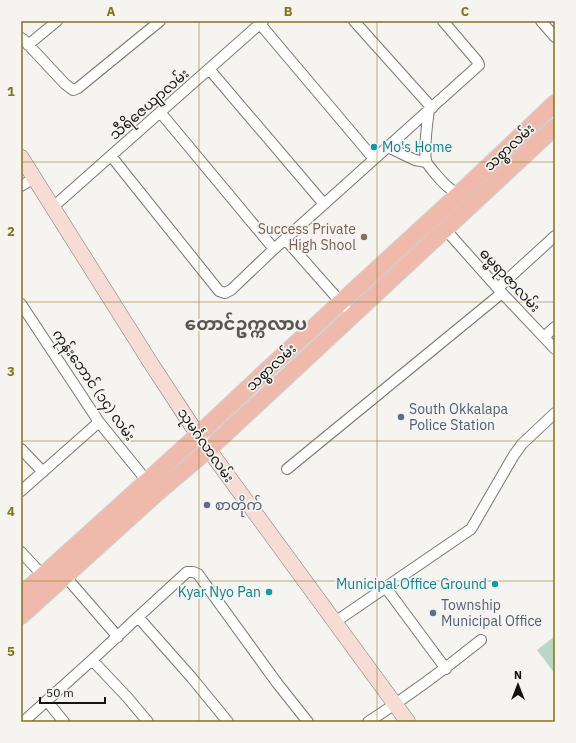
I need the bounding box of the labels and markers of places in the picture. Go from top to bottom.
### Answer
place label: Mo's Home [382,138,452,156]
marker: Mo's Home [369,142,379,152]
place label: Success Private High Shool [258,220,356,254]
marker: Success Private High Shool [359,232,369,242]
place label: South Okkalapa Police Station [409,400,509,434]
marker: South Okkalapa Police Station [396,412,406,422]
place label: စာတိုက် [215,495,262,517]
marker: စာတိုက် [202,500,212,510]
place label: Municipal Office Ground [336,575,487,593]
marker: Municipal Office Ground [490,579,500,589]
place label: Kyar Nyo Pan [178,583,261,601]
marker: Kyar Nyo Pan [264,587,274,597]
place label: Township Municipal Office [441,596,542,630]
marker: Township Municipal Office [428,608,438,618]

